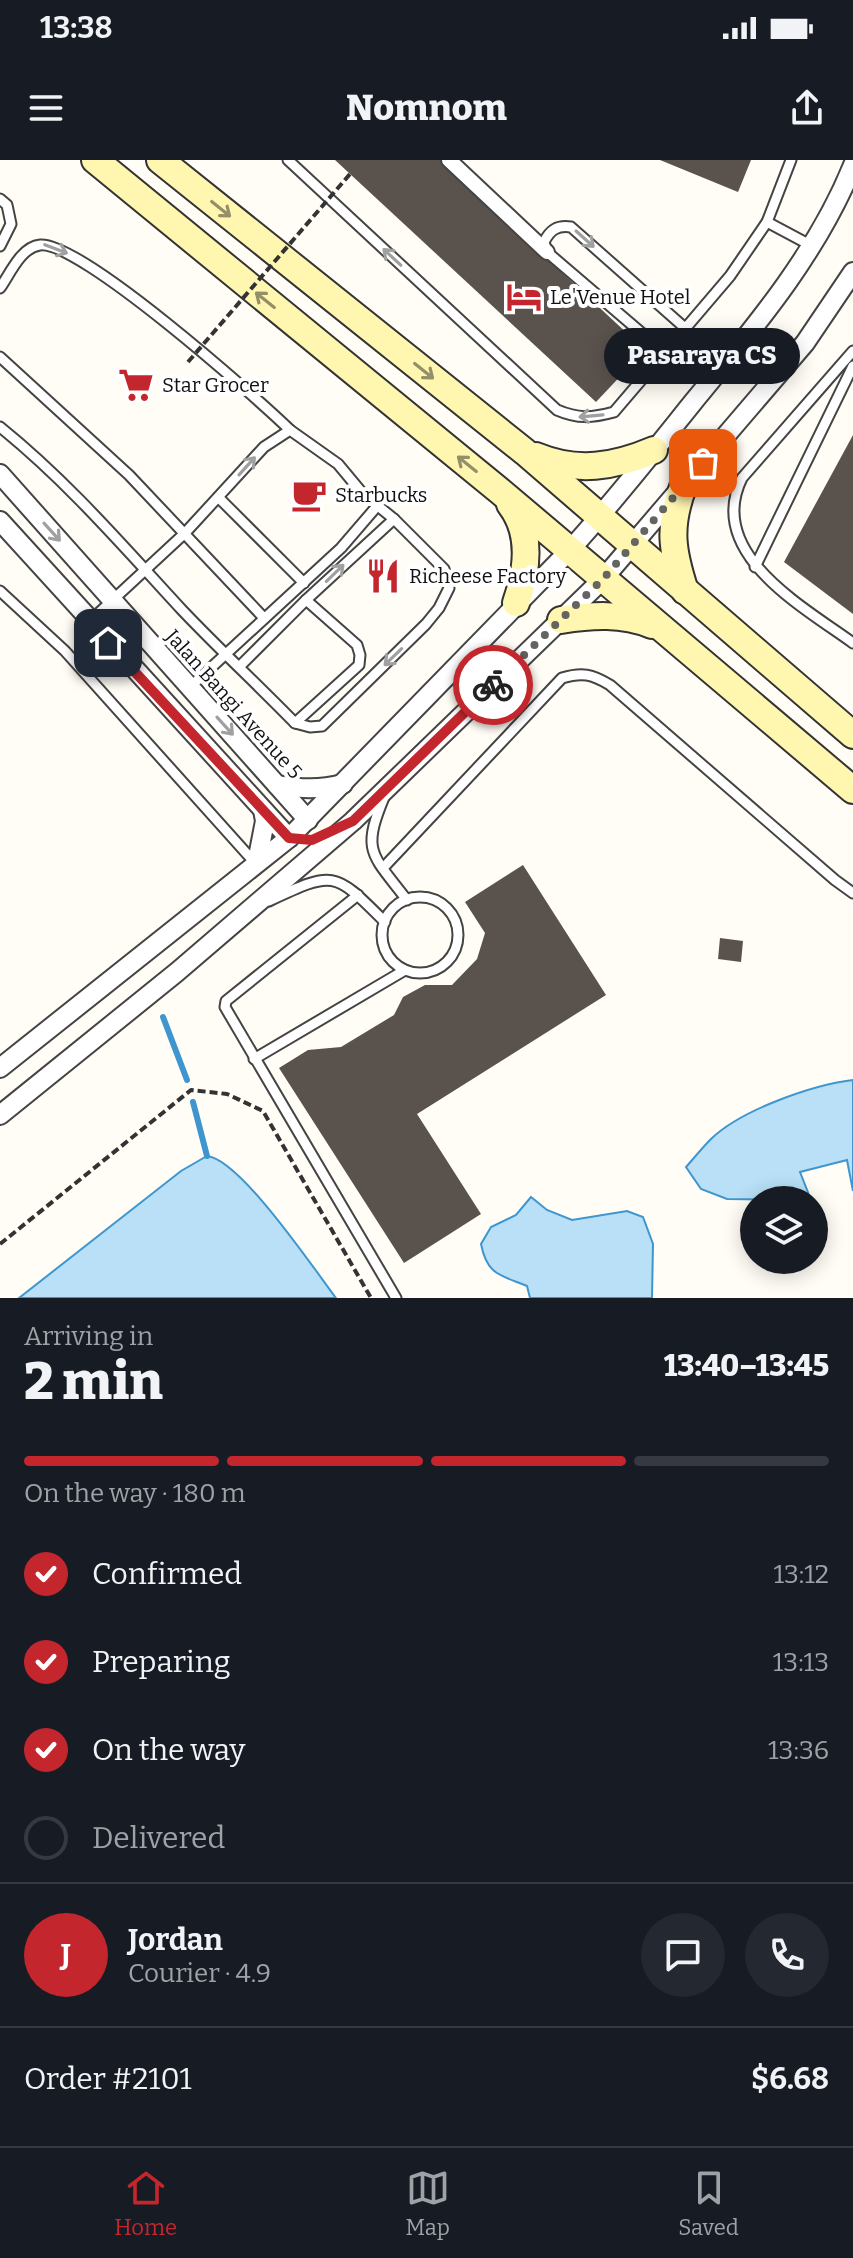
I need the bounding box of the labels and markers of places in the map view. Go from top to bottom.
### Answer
hotel icon: Le'Venue Hotel [505,278,543,316]
place label: Le'Venue Hotel [550,285,691,309]
callout: Pasaraya CS [605,327,801,383]
supermarket icon: Star Grocer [117,366,155,404]
place label: Star Grocer [162,373,269,397]
pin [669,429,737,497]
cafe icon: Starbucks [290,476,328,514]
place label: Starbucks [335,483,427,507]
restaurant icon: Richeese Factory [364,557,402,595]
place label: Richeese Factory [409,564,567,588]
pin [74,609,142,677]

